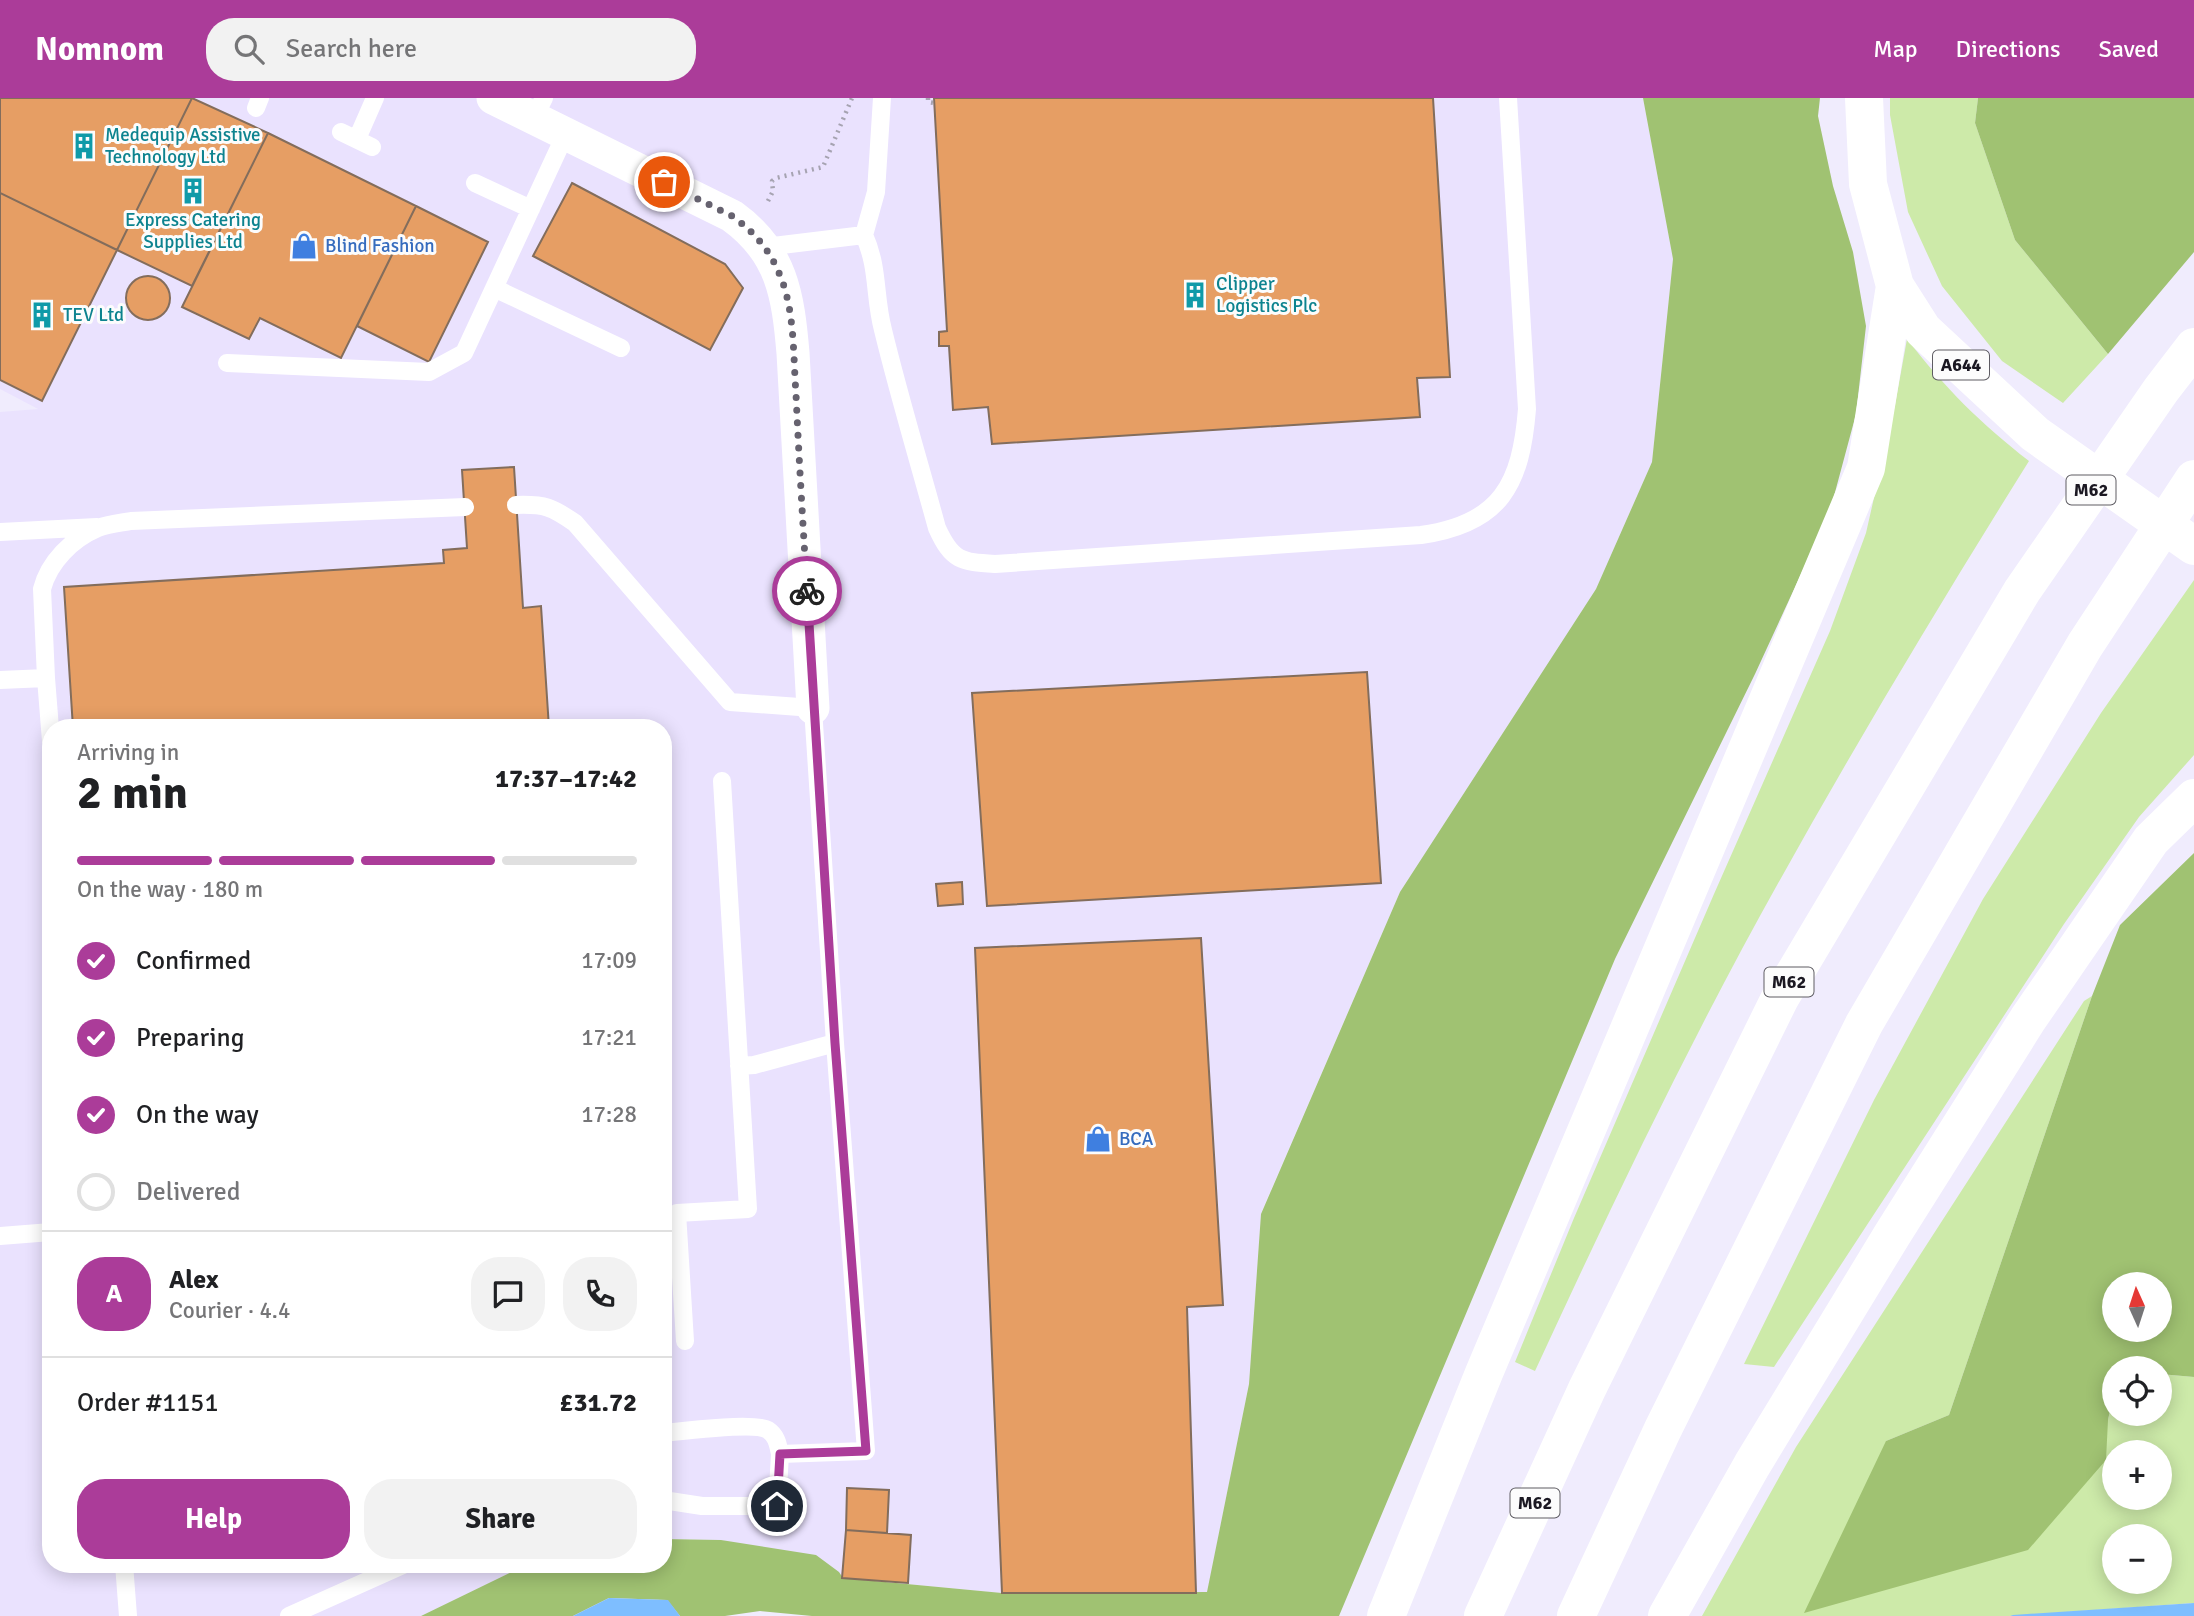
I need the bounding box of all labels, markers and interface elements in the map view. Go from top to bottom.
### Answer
search box [206,18,696,81]
text: Nomnom [35,29,164,70]
icon: search [230,30,268,68]
text: Search here [286,33,417,65]
text: Map [1873,34,1918,64]
text: Directions [1956,34,2061,64]
text: Saved [2099,34,2159,64]
place label: Medequip Assistive Technology Ltd [105,123,261,169]
building icon: Medequip Assistive Technology Ltd [69,131,99,161]
pin [634,152,694,212]
icon: bag [645,163,683,201]
building icon: Express Catering Supplies Ltd [178,176,208,206]
place label: Express Catering Supplies Ltd [125,208,261,254]
shop icon: Blind Fashion [289,231,319,261]
place label: Blind Fashion [325,234,435,258]
place label: Clipper Logistics Plc [1216,272,1317,318]
building icon: Clipper Logistics Plc [1180,280,1210,310]
building icon: TEV Ltd [27,300,57,330]
place label: TEV Ltd [63,303,124,327]
road number: A644 [1933,351,1989,380]
road number: M62 [2066,476,2116,504]
courier [772,556,842,626]
icon: bike [788,572,826,610]
text: Arriving in [77,738,179,767]
text: 17:37–17:42 [495,763,637,795]
text: 2 min [77,765,188,821]
text: On the way · 180 m [77,875,263,904]
icon: check [77,942,115,980]
text: Confirmed [136,945,251,977]
text: 17:09 [581,946,637,975]
road number: M62 [1764,968,1814,996]
icon: check [77,1019,115,1057]
text: Preparing [136,1022,244,1054]
text: 17:21 [581,1023,637,1052]
icon: check [77,1096,115,1134]
text: On the way [136,1099,259,1131]
text: 17:28 [581,1100,637,1129]
shop icon: BCA [1083,1124,1113,1154]
place label: BCA [1119,1127,1154,1151]
text: Delivered [136,1176,241,1208]
button: chat [471,1257,545,1331]
button: phone [563,1257,637,1331]
text: Alex [169,1264,219,1296]
north arrow [2102,1272,2172,1342]
map controls [2102,1272,2172,1594]
text: A [106,1278,122,1310]
text: Courier · 4.4 [169,1296,290,1325]
button: locate [2102,1356,2172,1426]
text: Order #1151 [77,1387,218,1419]
text: £31.72 [559,1387,637,1419]
button: + [2102,1440,2172,1510]
pin [747,1476,807,1536]
button: Help [77,1479,350,1559]
button: Share [364,1479,637,1559]
icon: home [758,1487,796,1525]
road number: M62 [1510,1488,1560,1518]
button: − [2102,1524,2172,1594]

